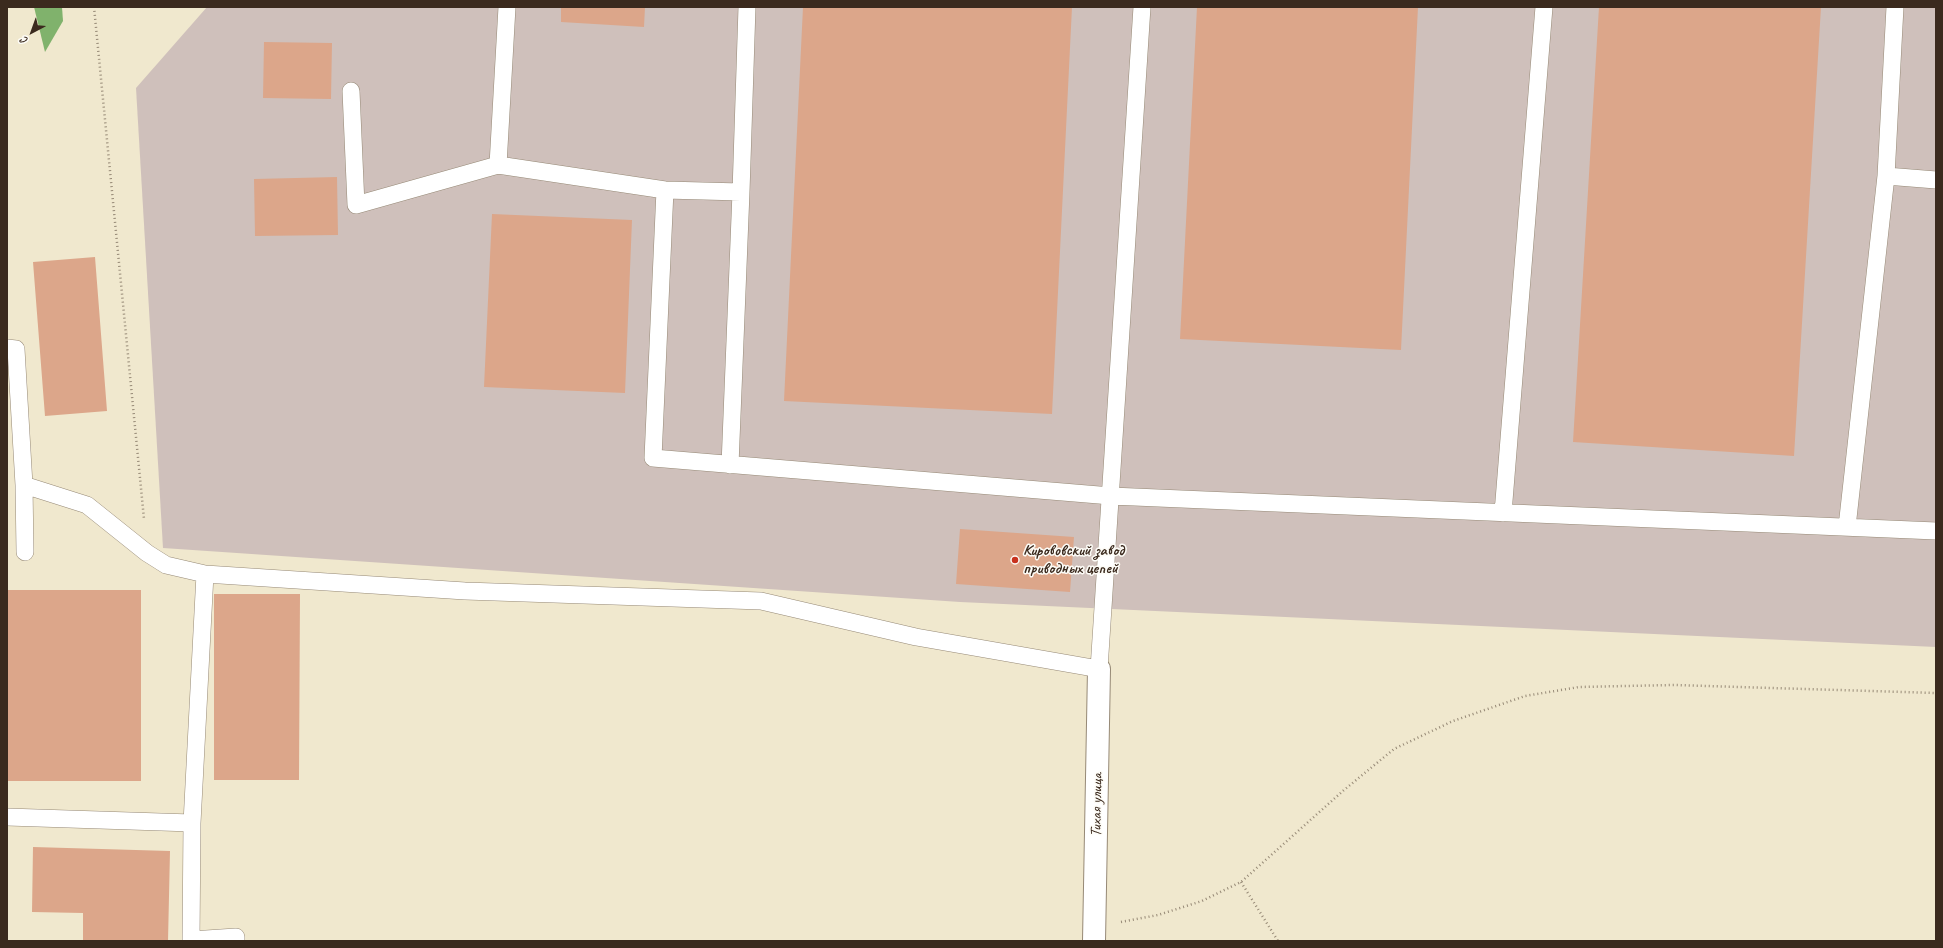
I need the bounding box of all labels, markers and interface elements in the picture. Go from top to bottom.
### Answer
north arrow [12,12,52,52]
text: С [17,34,31,48]
place label: Кирововский завод приводных цепей [1023,541,1124,579]
marker: Кирововский завод приводных цепей [1010,555,1020,565]
street label: Тихая улица [1087,773,1107,837]

